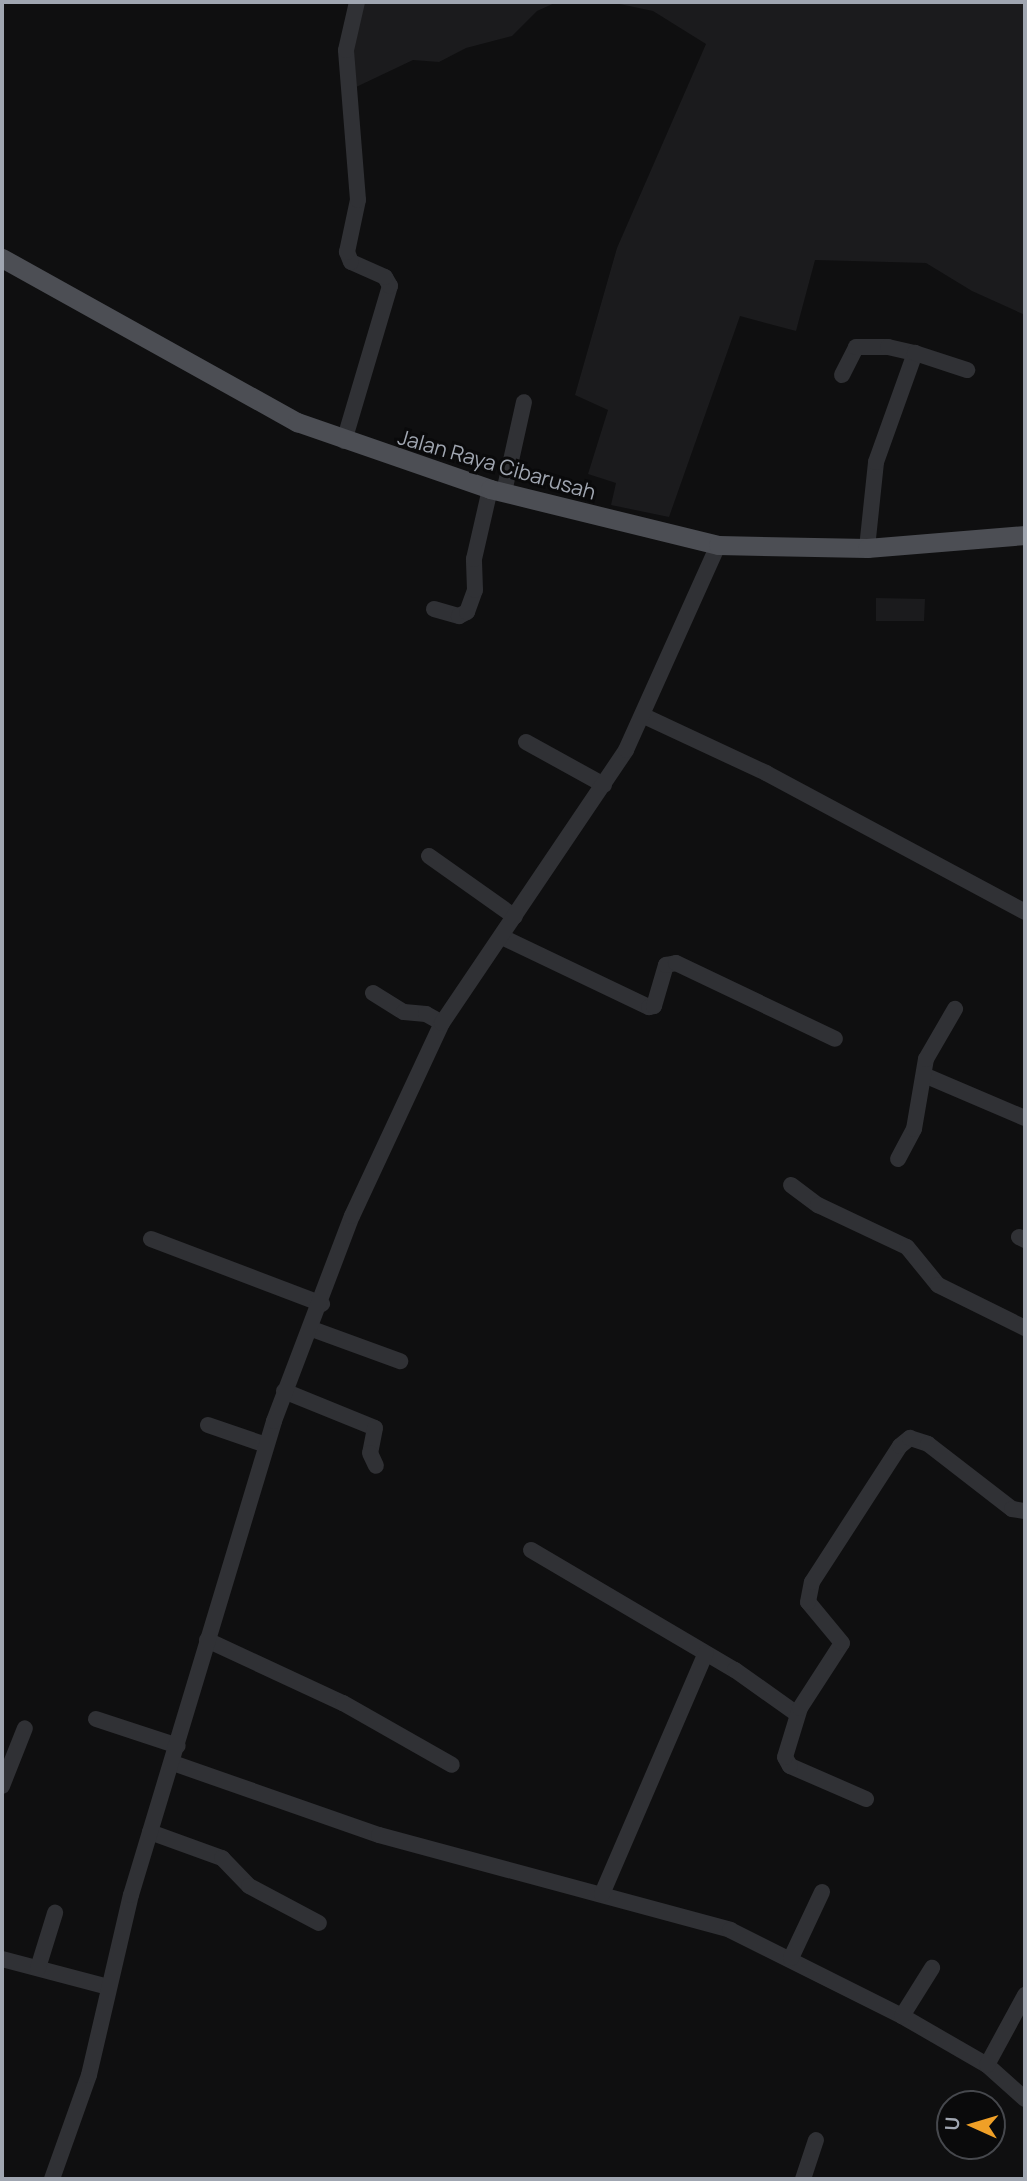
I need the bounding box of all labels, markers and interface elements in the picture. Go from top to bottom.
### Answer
street label: Jalan Raya Cibarusah [395,424,599,504]
north arrow [936,2090,1006,2160]
text: U [939,2116,965,2131]

